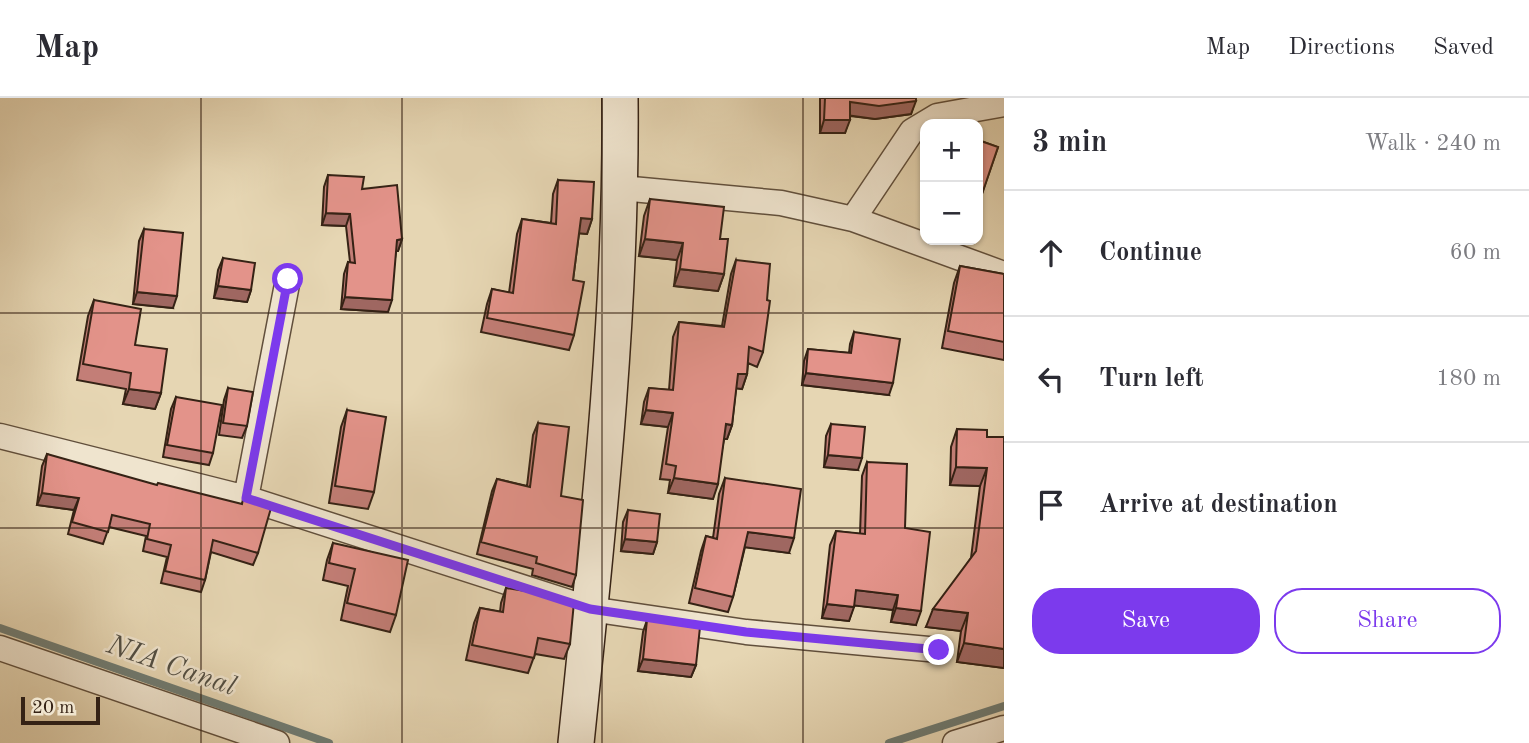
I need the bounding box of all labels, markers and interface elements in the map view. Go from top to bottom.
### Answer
text: Map [35,32,99,65]
text: Map [1206,36,1250,60]
text: Directions [1288,36,1395,60]
text: Saved [1433,36,1494,60]
map controls [920,119,983,245]
button: + [920,119,983,182]
text: 3 min [1032,128,1107,158]
text: Walk · 240 m [1365,132,1501,155]
button: − [920,182,983,245]
icon: ahead [1032,234,1070,272]
text: Continue [1099,240,1202,266]
text: 60 m [1450,241,1501,264]
route start [272,263,303,294]
icon: left [1032,360,1070,398]
text: Turn left [1099,366,1204,392]
text: 180 m [1436,367,1501,390]
icon: arrive [1032,486,1070,524]
text: Arrive at destination [1099,492,1338,518]
button: Save [1032,588,1260,654]
button: Share [1274,588,1501,654]
water label: NIA Canal [102,631,239,702]
route end [923,634,954,665]
scale bar [21,694,100,726]
text: 20 m [32,699,74,718]

